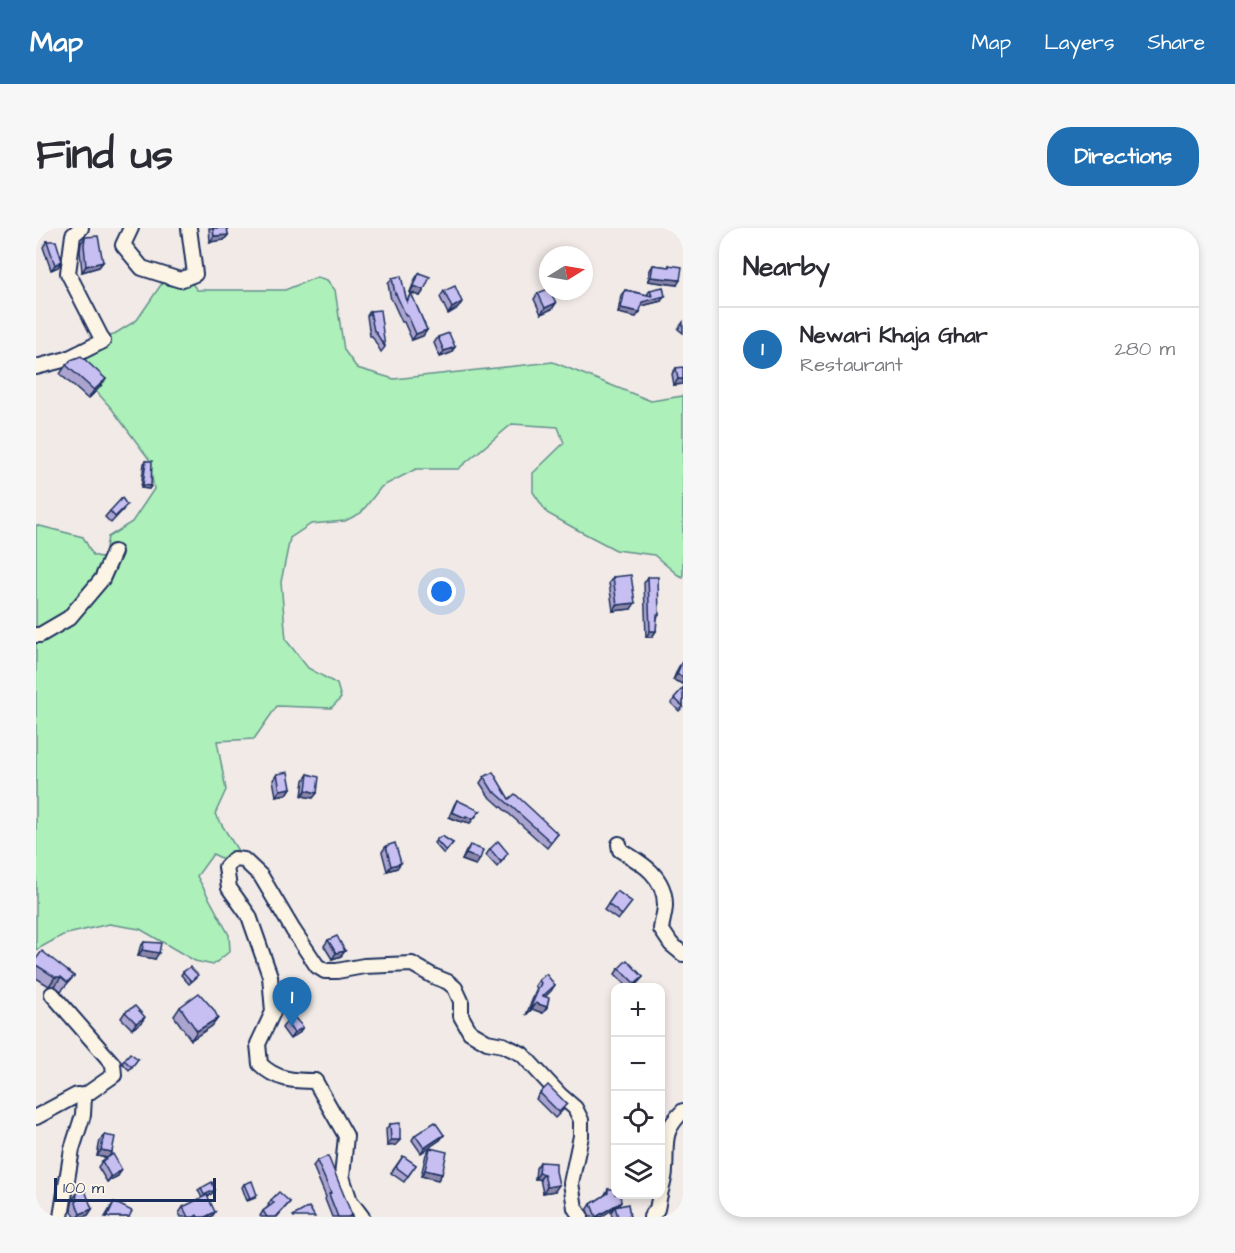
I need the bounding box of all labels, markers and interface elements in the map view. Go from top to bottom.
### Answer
text: Map [30,23,83,62]
text: Map [971,28,1011,57]
text: Layers [1044,28,1114,57]
text: Share [1147,28,1205,57]
text: Find us [36,127,173,185]
button: Directions [1047,127,1199,186]
north arrow [539,246,593,300]
text: Nearby [743,249,830,285]
text: Newari Khaja Ghar [800,320,988,351]
text: 1 [761,335,764,363]
text: 280 m [1114,335,1175,363]
text: Restaurant [800,351,903,379]
your location [427,577,456,606]
pin: 1 [272,978,312,1027]
map controls [611,983,665,1199]
button: + [611,983,665,1037]
button: − [611,1037,665,1091]
button: locate [611,1091,665,1145]
button: layers [611,1145,665,1199]
scale bar [54,1175,216,1202]
text: 100 m [63,1177,104,1199]

